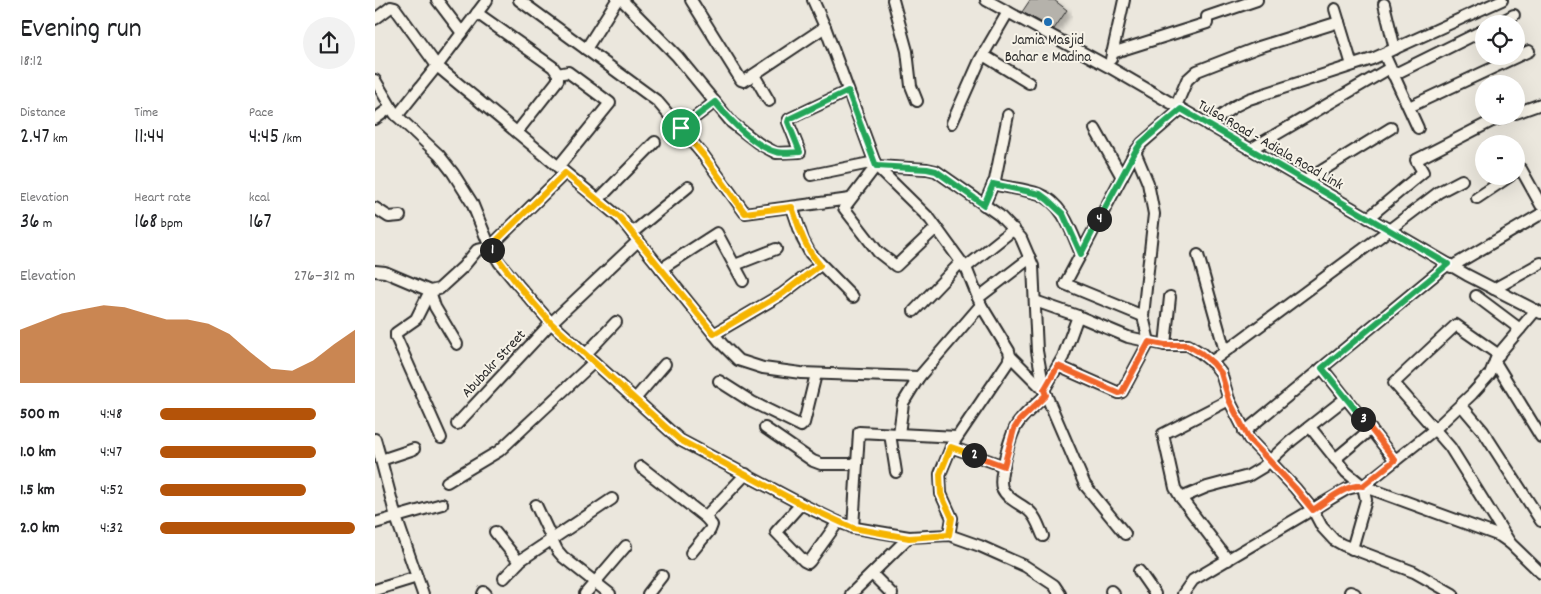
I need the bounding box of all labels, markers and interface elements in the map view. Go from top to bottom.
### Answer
text: Evening run [20,11,142,51]
map controls [1475,15,1525,185]
button: locate [1475,15,1525,65]
marker: Jamia Masjid Bahar e Madina [1042,16,1054,28]
button: share [303,17,355,69]
place label: Jamia Masjid Bahar e Madina [1005,30,1092,69]
text: 18:12 [20,50,43,73]
button: + [1475,75,1525,125]
street label: Tulsa Road - Adiala Road Link [1193,95,1347,197]
text: Distance [20,103,66,123]
text: Time [134,103,158,123]
text: Pace [249,103,273,123]
pin [660,107,702,149]
icon: arrive [667,114,695,142]
text: 2.47 [20,123,49,153]
text: 11:44 [134,123,164,153]
text: 4:45 [249,123,279,153]
text: km [49,129,68,149]
text: /km [279,129,302,149]
button: − [1475,135,1525,185]
text: Elevation [20,188,69,208]
text: Heart rate [134,188,191,208]
text: kcal [249,188,270,208]
pin: 4 [1087,206,1111,232]
text: 36 [20,208,40,238]
text: 168 [134,208,158,238]
text: 167 [249,208,272,238]
text: 4 [1097,209,1102,229]
text: m [40,214,52,234]
text: bpm [158,214,183,234]
pin: 1 [479,238,505,262]
text: 1 [491,240,494,260]
text: Elevation [20,265,76,288]
text: 276–312 m [294,265,355,288]
street label: Abubakr Street [457,325,532,403]
text: 500 m [20,403,60,426]
text: 4:48 [100,403,122,426]
pin: 3 [1351,406,1375,432]
text: 3 [1360,409,1367,429]
text: 1.0 km [20,441,56,464]
text: 4:47 [100,441,122,464]
pin: 2 [961,442,987,468]
text: 2 [971,445,978,465]
text: 1.5 km [20,479,55,502]
text: 4:52 [100,479,124,502]
text: 2.0 km [20,517,60,540]
text: 4:32 [100,517,123,540]

